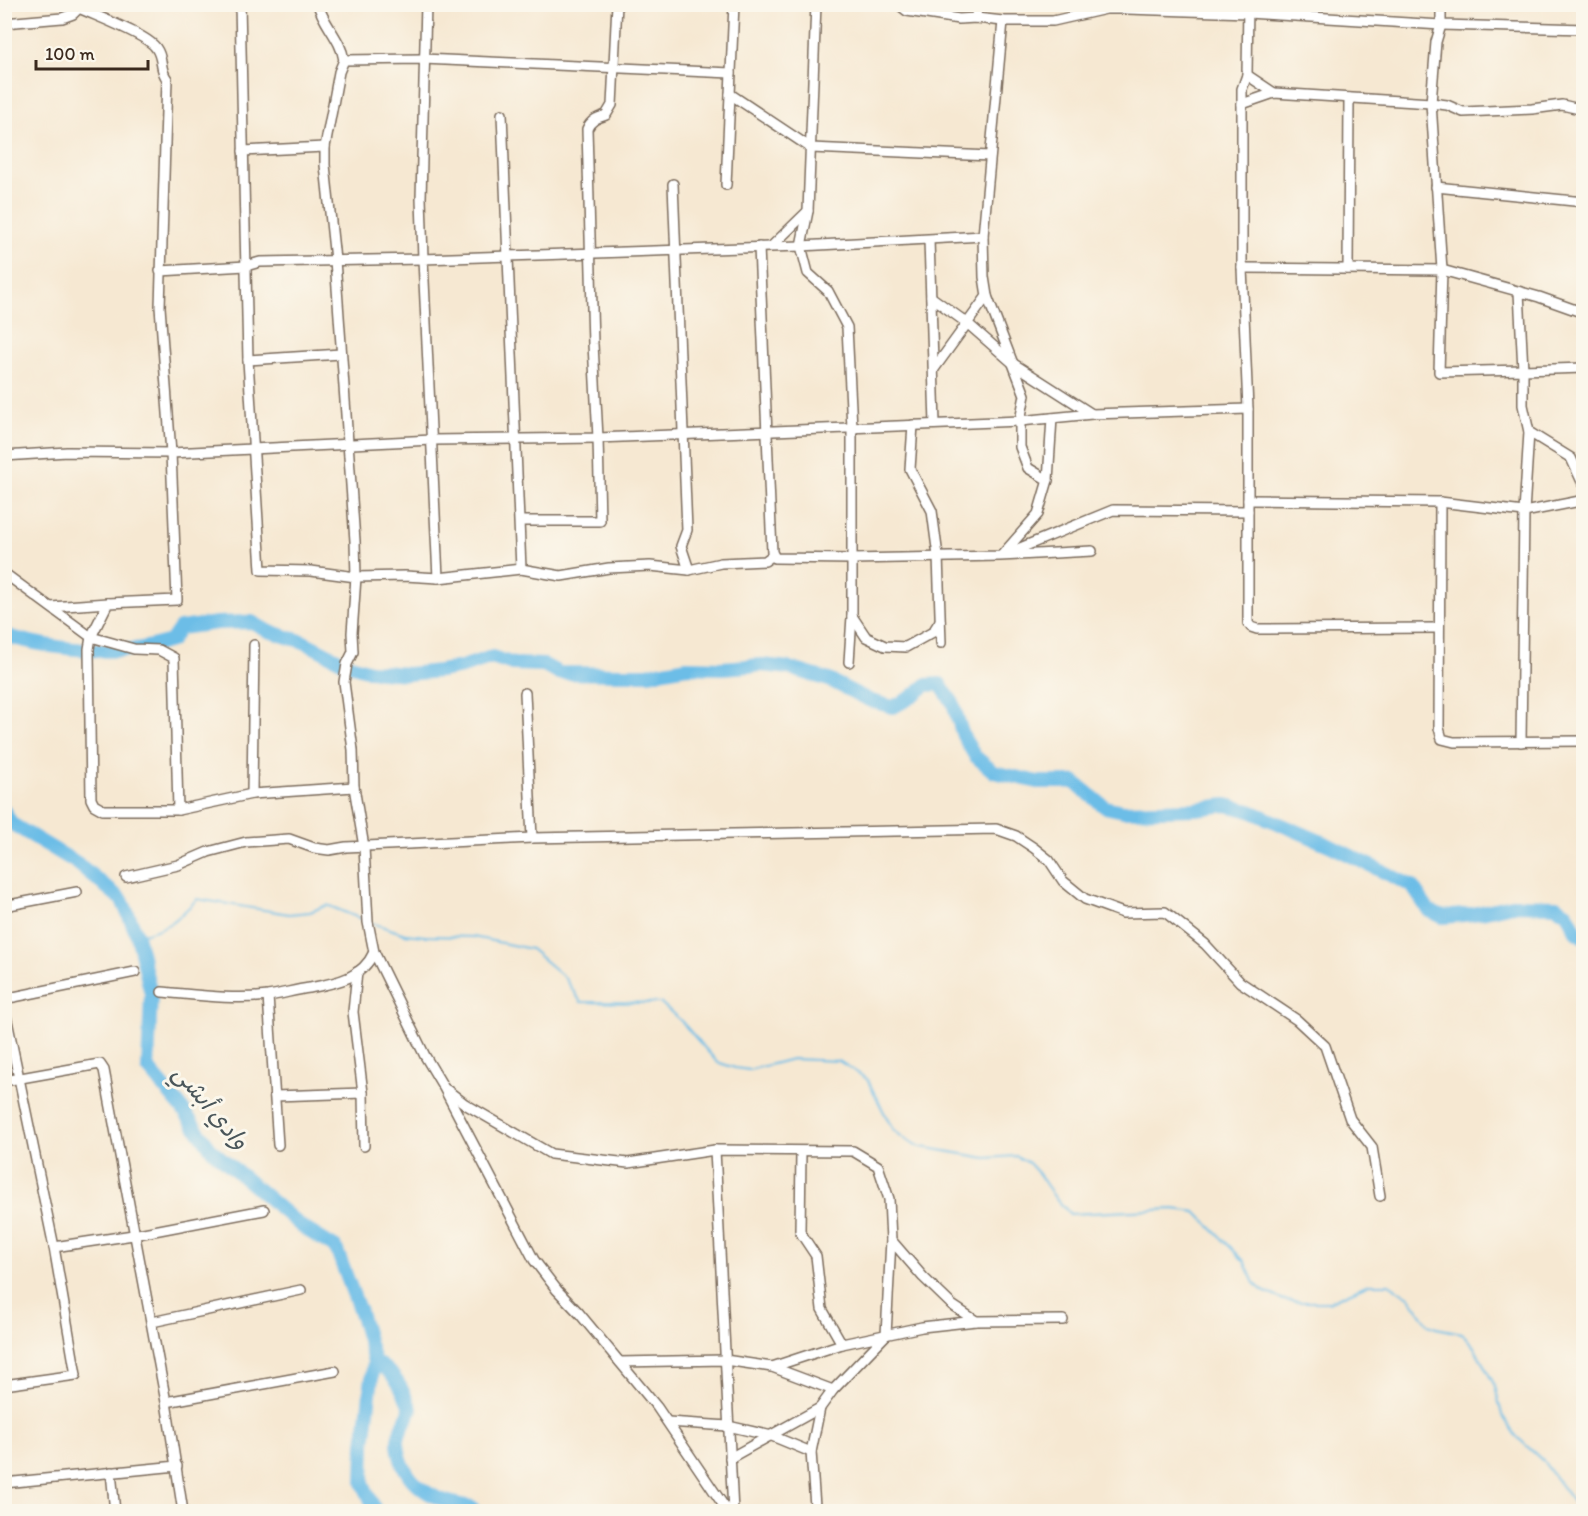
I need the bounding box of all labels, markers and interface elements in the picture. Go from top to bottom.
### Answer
scale bar [36,33,148,71]
text: 100 m [45,43,95,65]
water label: وادي أبشي [162,1058,255,1159]

